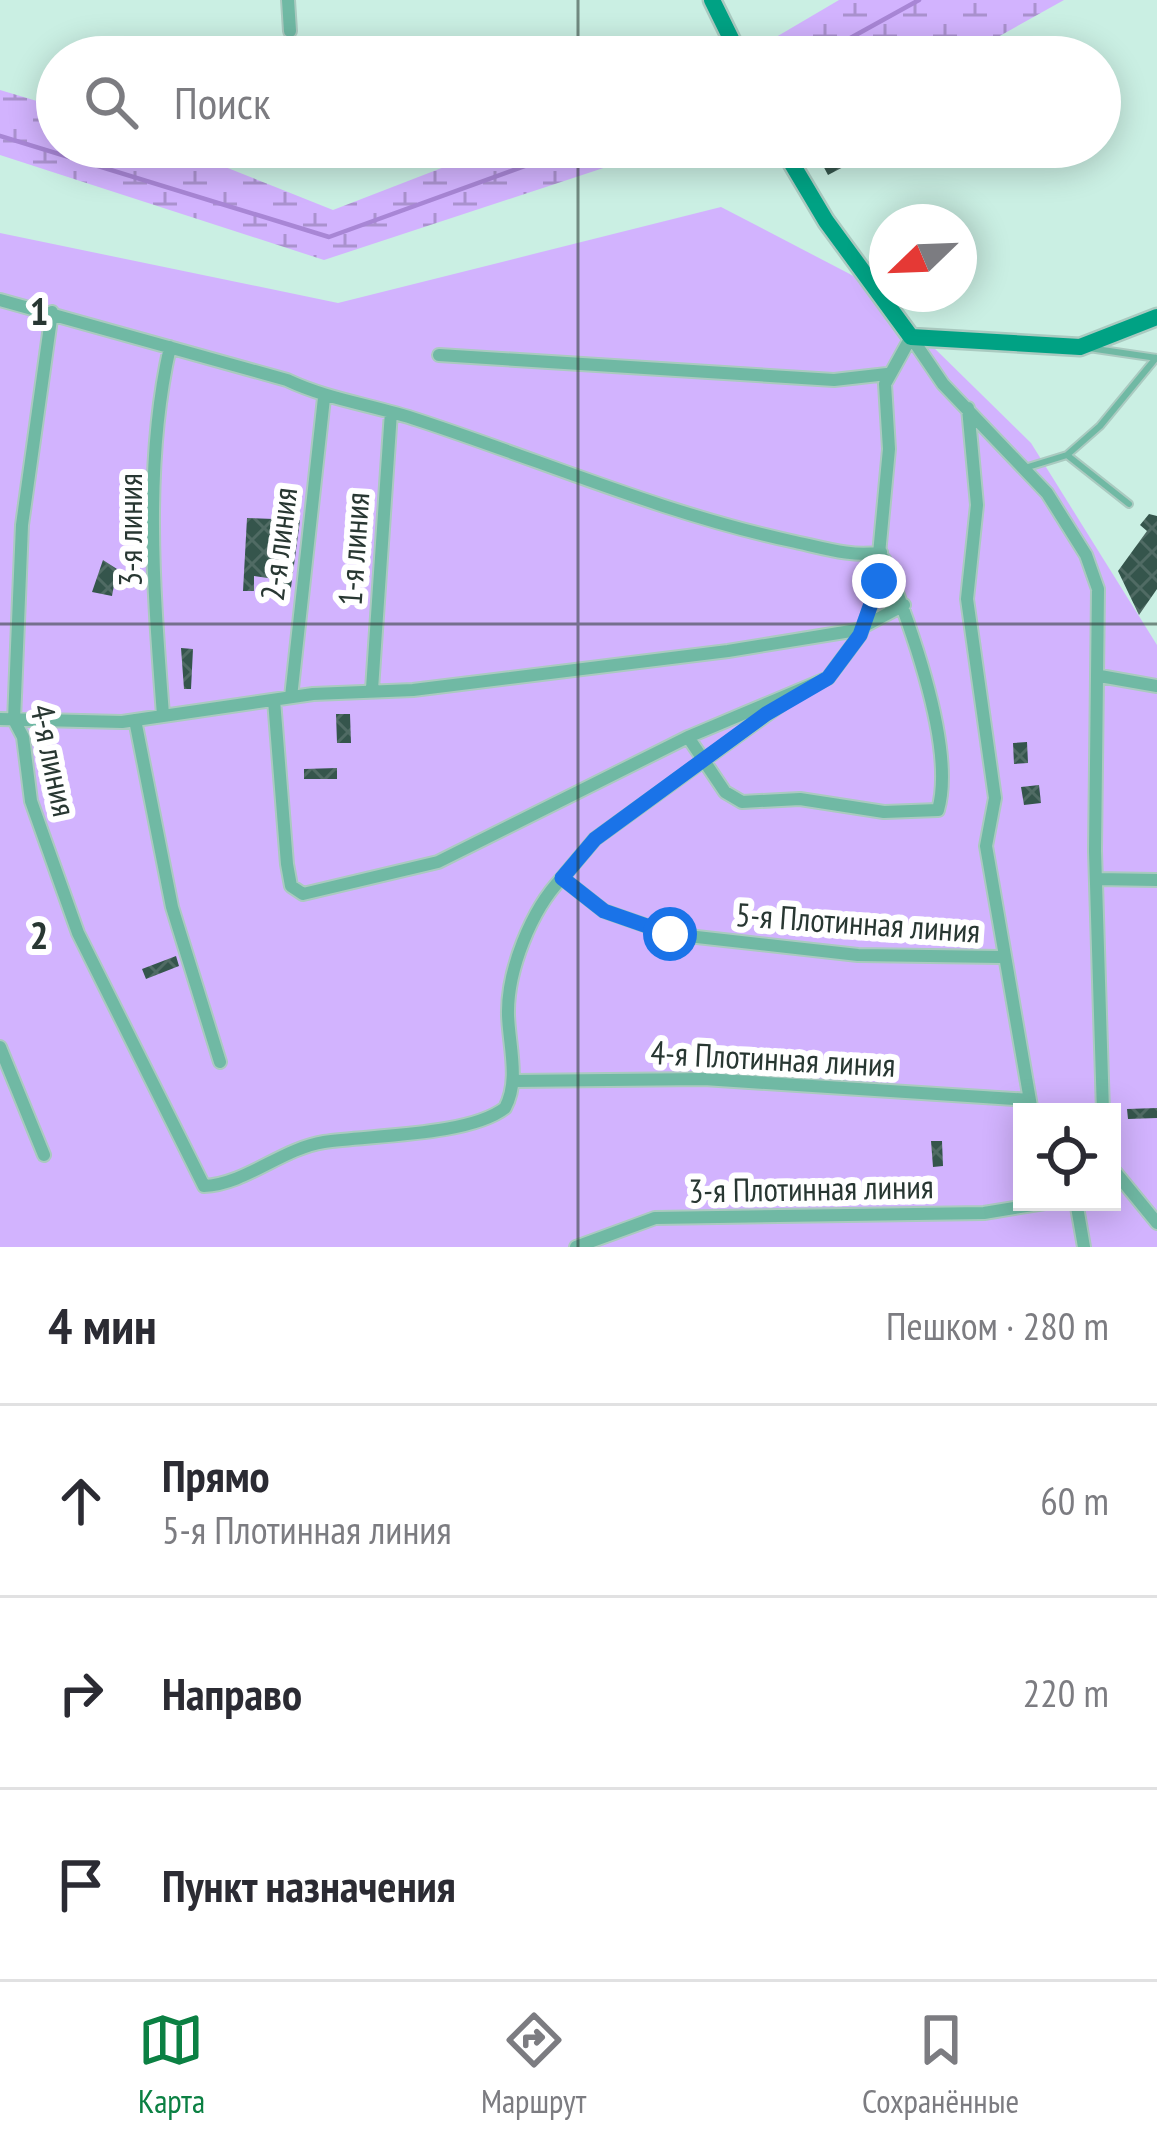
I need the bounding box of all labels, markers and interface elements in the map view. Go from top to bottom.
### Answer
search box [36,36,1121,168]
icon: search [78,69,144,135]
text: Поиск [174,73,270,131]
north arrow [869,204,977,312]
text: 1 [30,285,48,336]
street label: 3-я линия [108,473,151,587]
street label: 2-я линия [250,485,306,603]
street label: 1-я линия [328,491,378,607]
route end [852,554,906,608]
street label: 4-я линия [21,700,87,820]
street label: 5-я Плотинная линия [734,892,982,952]
route start [643,907,697,961]
text: 2 [30,909,48,960]
street label: 4-я Плотинная линия [650,1030,896,1086]
map controls [1013,1103,1121,1211]
button: locate [1013,1103,1121,1211]
street label: 3-я Плотинная линия [688,1164,934,1212]
text: 4 мин [48,1292,157,1358]
text: Пешком · 280 m [886,1300,1109,1351]
text: Прямо [162,1446,270,1504]
icon: ahead [48,1468,114,1534]
text: 60 m [1040,1475,1109,1526]
text: 5-я Плотинная линия [162,1504,452,1555]
icon: right [48,1660,114,1726]
text: Направо [162,1664,302,1722]
text: 220 m [1023,1667,1109,1718]
icon: arrive [48,1852,114,1918]
text: Пункт назначения [162,1856,456,1914]
tab: Карта [138,2007,205,2122]
tab: Маршрут [481,2007,586,2122]
tab: Сохранённые [862,2007,1019,2122]

